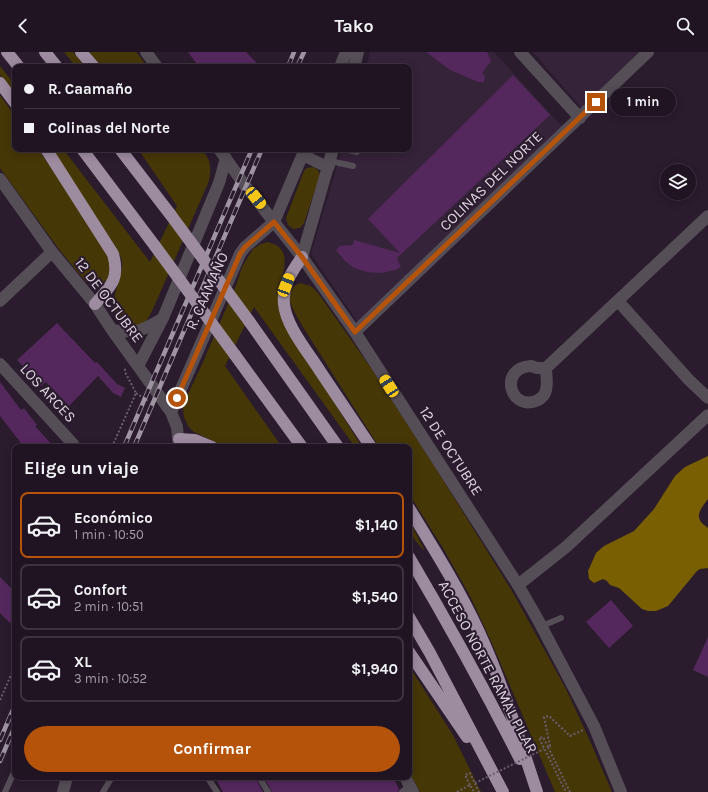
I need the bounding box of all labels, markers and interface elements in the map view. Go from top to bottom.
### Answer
icon: back [12,15,34,37]
text: Tako [334,15,374,37]
icon: search [674,15,696,37]
text: R. Caamaño [48,80,133,98]
callout: 1 min [610,88,676,116]
route end [587,93,605,111]
text: 1 min [627,94,659,109]
text: Colinas del Norte [48,119,170,137]
street label: COLINAS DEL NORTE [436,127,546,235]
map controls [660,164,696,200]
button: layers [660,164,696,200]
car [244,185,268,211]
street label: R. CAAMAÑO [182,249,232,333]
street label: 12 DE OCTUBRE [71,254,147,346]
car [276,272,296,298]
street label: LOS ARCES [16,360,80,426]
car [377,373,401,399]
route start [168,389,186,407]
street label: 12 DE OCTUBRE [416,403,486,499]
text: Elige un viaje [24,457,139,479]
icon: car [26,507,62,543]
text: Económico [74,509,153,527]
text: $1,140 [355,516,398,534]
text: 1 min · 10:50 [74,527,144,542]
street label: ACCESO NORTE RAMAL PILAR [435,577,541,757]
icon: car [26,579,62,615]
text: Confort [74,581,127,599]
text: $1,540 [351,588,398,606]
text: 2 min · 10:51 [74,599,144,614]
icon: car [26,651,62,687]
text: XL [74,653,92,671]
text: $1,940 [351,660,398,678]
text: 3 min · 10:52 [74,671,147,686]
button: Confirmar [24,726,400,772]

